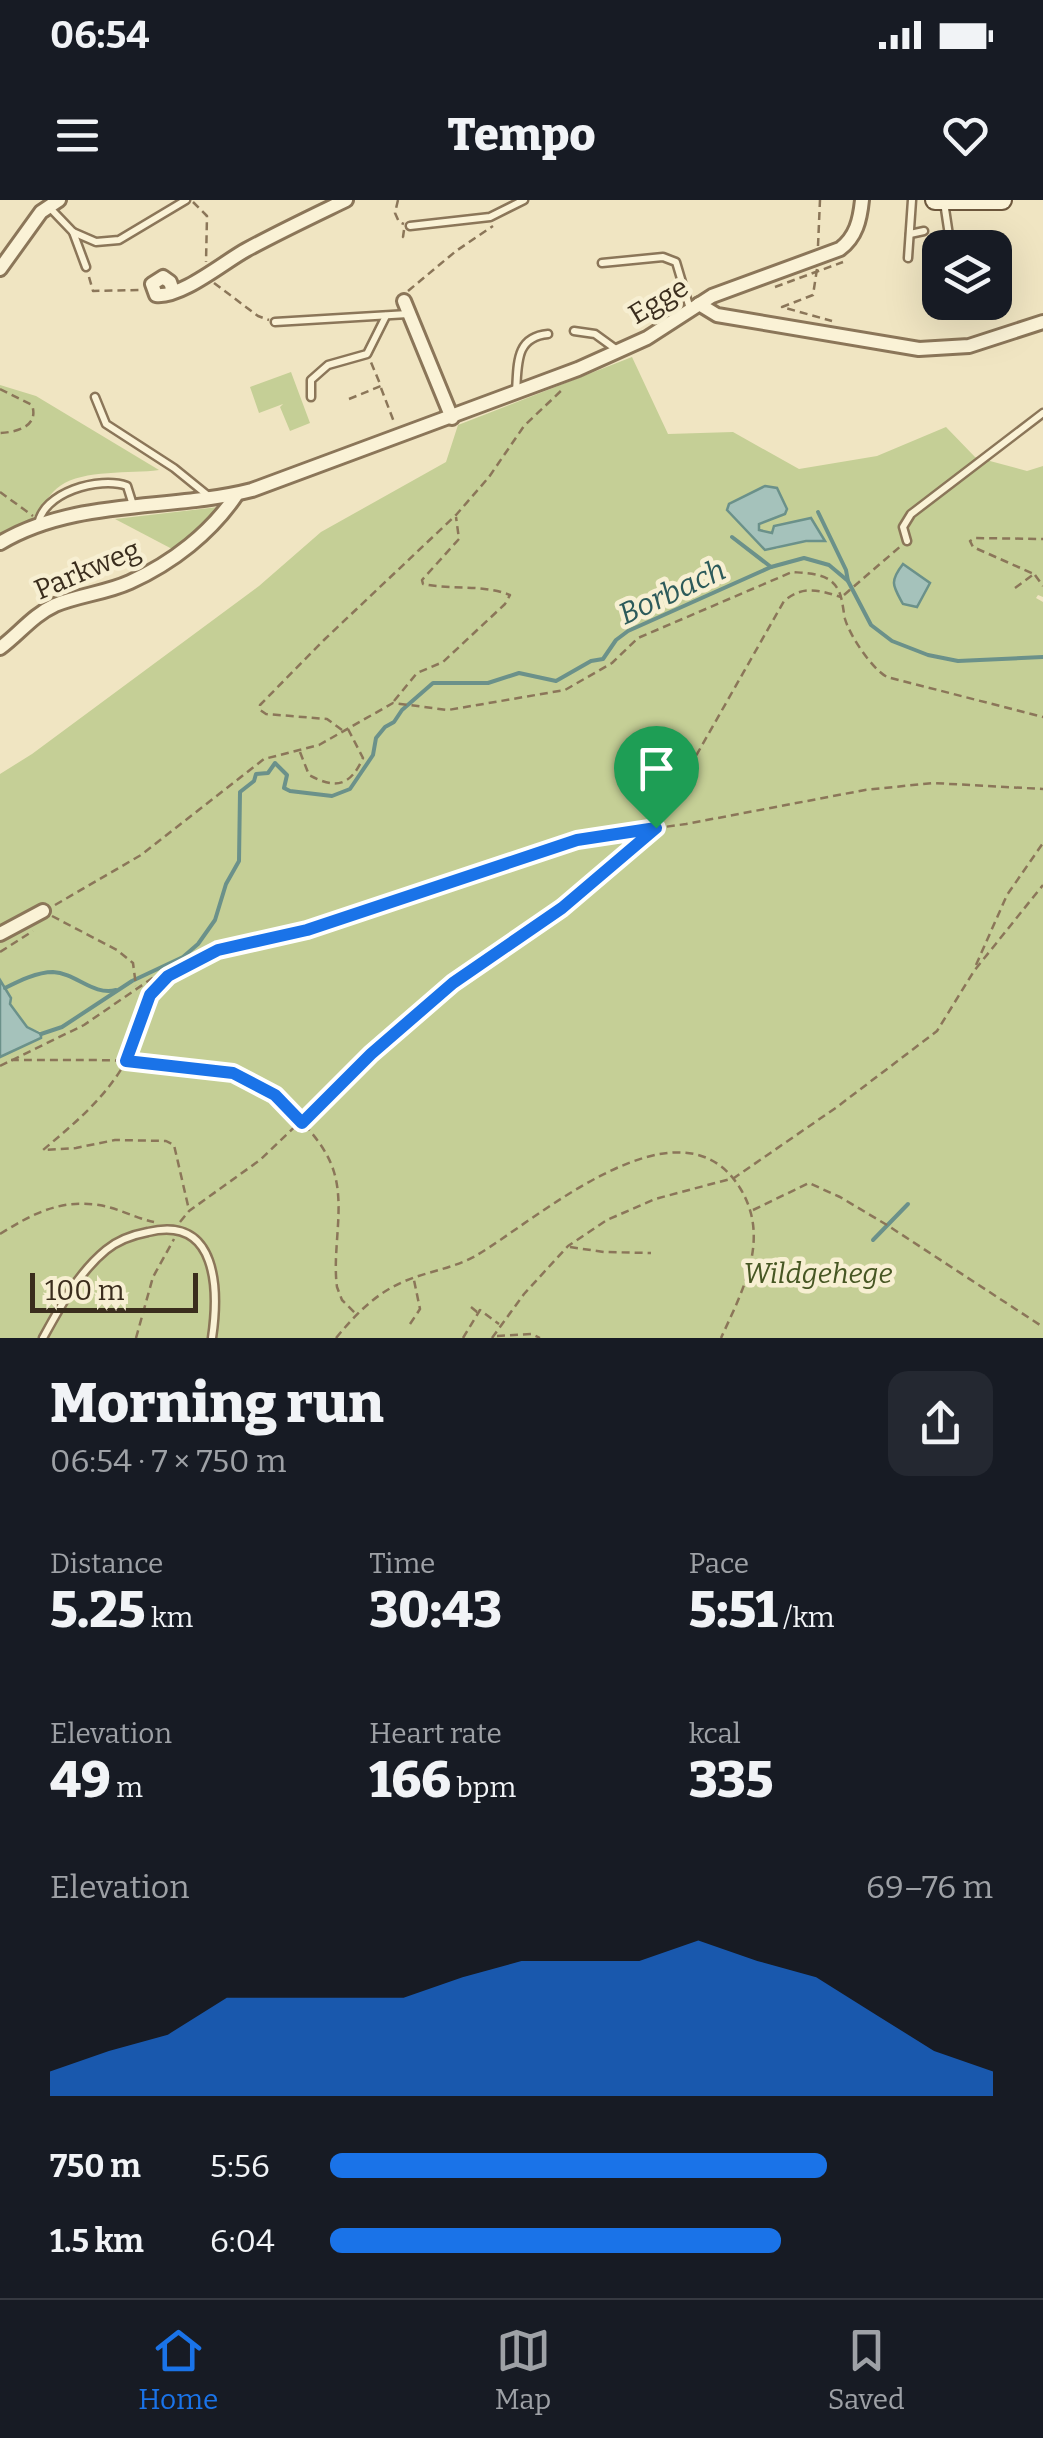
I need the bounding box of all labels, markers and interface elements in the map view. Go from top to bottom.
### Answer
text: 06:54 [50,12,149,58]
icon: menu [50,108,105,163]
text: Tempo [448,108,595,162]
icon: heart [938,108,993,163]
map controls [922,230,1012,320]
button: layers [922,230,1012,320]
street label: Egge [623,270,694,331]
street label: Parkweg [29,532,145,606]
water label: Borbach [613,552,731,632]
pin [614,726,699,829]
icon: arrive [629,741,684,796]
park label: Wildgehege [743,1257,893,1290]
scale bar [30,1268,198,1312]
text: 100 m [45,1274,125,1307]
text: Morning run [50,1371,384,1437]
button: share [888,1371,993,1476]
text: 06:54 · 7 × 750 m [50,1442,287,1480]
text: Distance [50,1547,163,1580]
text: Time [369,1547,435,1580]
text: Pace [689,1547,749,1580]
text: 5.25 [50,1580,146,1640]
text: 30:43 [369,1580,502,1640]
text: 5:51 [689,1580,778,1640]
text: km [146,1601,193,1634]
text: /km [778,1601,835,1634]
text: Elevation [50,1717,172,1750]
text: Heart rate [369,1717,502,1750]
text: kcal [689,1717,741,1750]
text: 49 [50,1750,111,1810]
text: 166 [369,1750,451,1810]
text: 335 [689,1750,773,1810]
text: m [111,1771,143,1804]
text: bpm [451,1771,516,1804]
text: Elevation [50,1868,190,1906]
text: 69–76 m [866,1868,993,1906]
text: 750 m [50,2147,141,2185]
text: 5:56 [210,2147,270,2185]
text: 1.5 km [50,2222,144,2260]
text: 6:04 [210,2222,275,2260]
tab: Home [138,2323,218,2416]
tab: Map [495,2323,551,2416]
tab: Saved [828,2323,905,2416]

